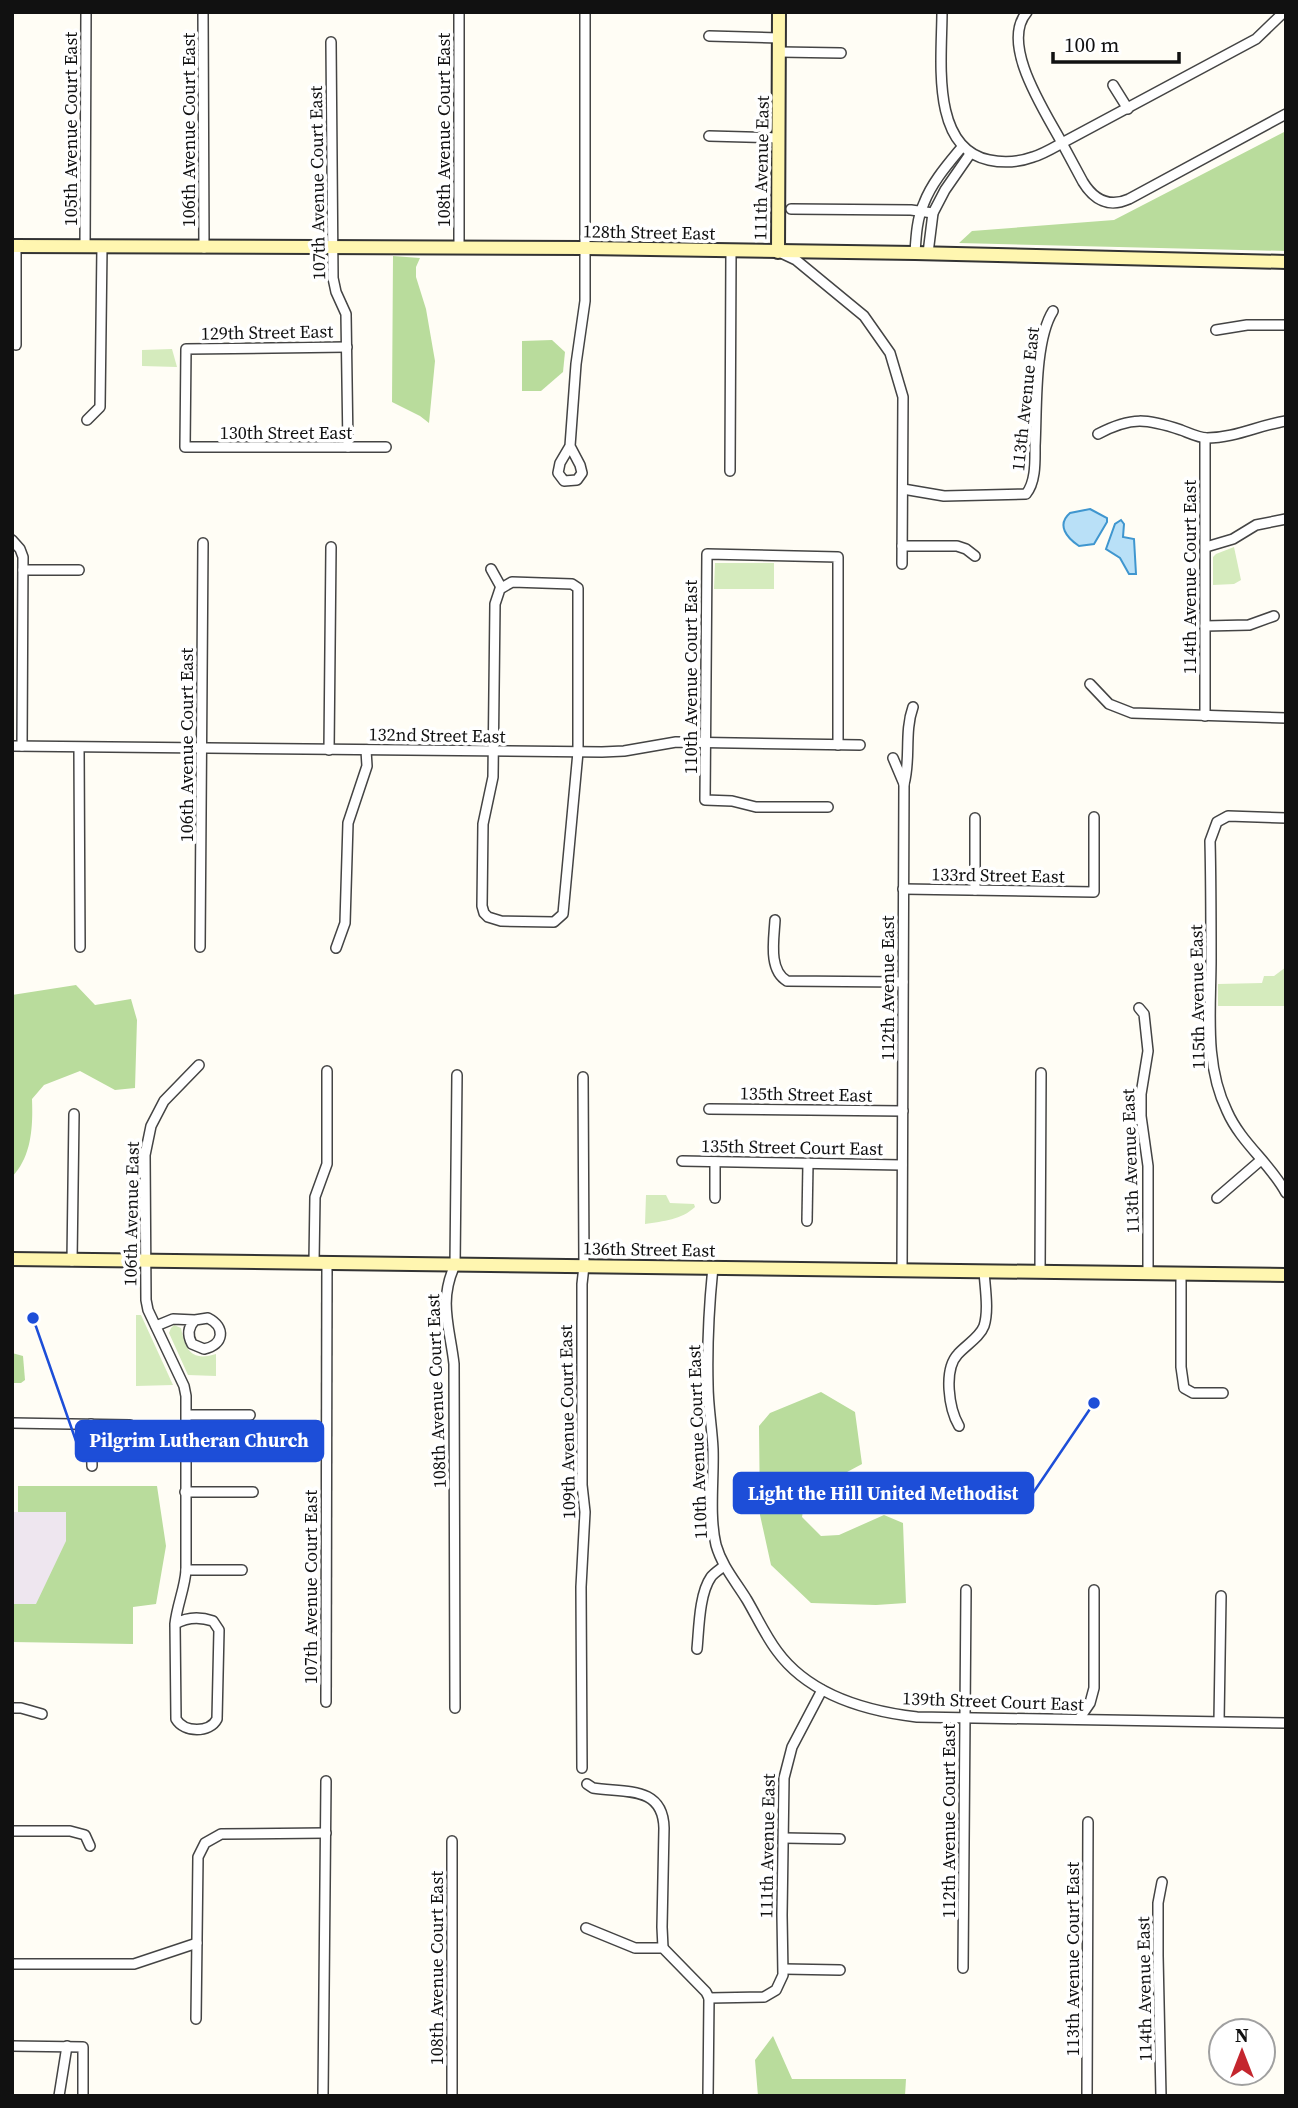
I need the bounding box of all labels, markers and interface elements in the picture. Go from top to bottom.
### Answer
scale bar [1053,21,1179,65]
text: 100 m [1064,30,1119,59]
street label: 105th Avenue Court East [58,32,83,226]
street label: 106th Avenue Court East [176,33,201,227]
street label: 108th Avenue Court East [431,33,456,227]
street label: 107th Avenue Court East [303,85,331,280]
street label: 111th Avenue East [747,95,775,241]
street label: 128th Street East [583,218,715,246]
street label: 129th Street East [201,318,333,346]
street label: 113th Avenue East [1005,326,1045,472]
street label: 130th Street East [220,420,352,445]
street label: 114th Avenue Court East [1177,480,1202,674]
street label: 110th Avenue Court East [678,580,703,774]
street label: 106th Avenue Court East [174,648,199,842]
street label: 132nd Street East [368,721,506,749]
street label: 133rd Street East [931,861,1065,889]
street label: 112th Avenue East [875,915,900,1060]
street label: 115th Avenue East [1183,924,1211,1070]
street label: 135th Street East [740,1080,872,1108]
street label: 113th Avenue East [1115,1088,1145,1234]
street label: 135th Street Court East [701,1133,883,1161]
street label: 106th Avenue East [117,1141,145,1287]
street label: 136th Street East [583,1235,715,1263]
street label: 108th Avenue Court East [420,1293,452,1489]
street label: 109th Avenue Court East [553,1324,581,1519]
street label: 110th Avenue Court East [681,1344,713,1540]
callout: Pilgrim Lutheran Church [76,1421,323,1461]
text: Pilgrim Lutheran Church [89,1427,309,1453]
callout: Light the Hill United Methodist [734,1473,1033,1513]
text: Light the Hill United Methodist [748,1480,1019,1506]
street label: 107th Avenue Court East [298,1490,323,1684]
street label: 139th Street Court East [902,1685,1084,1717]
street label: 112th Avenue Court East [936,1724,961,1918]
street label: 111th Avenue East [753,1773,781,1919]
street label: 113th Avenue Court East [1060,1862,1085,2056]
street label: 108th Avenue Court East [424,1871,449,2065]
street label: 114th Avenue East [1130,1916,1158,2062]
north arrow [1207,2017,1277,2087]
text: N [1235,2022,1249,2048]

